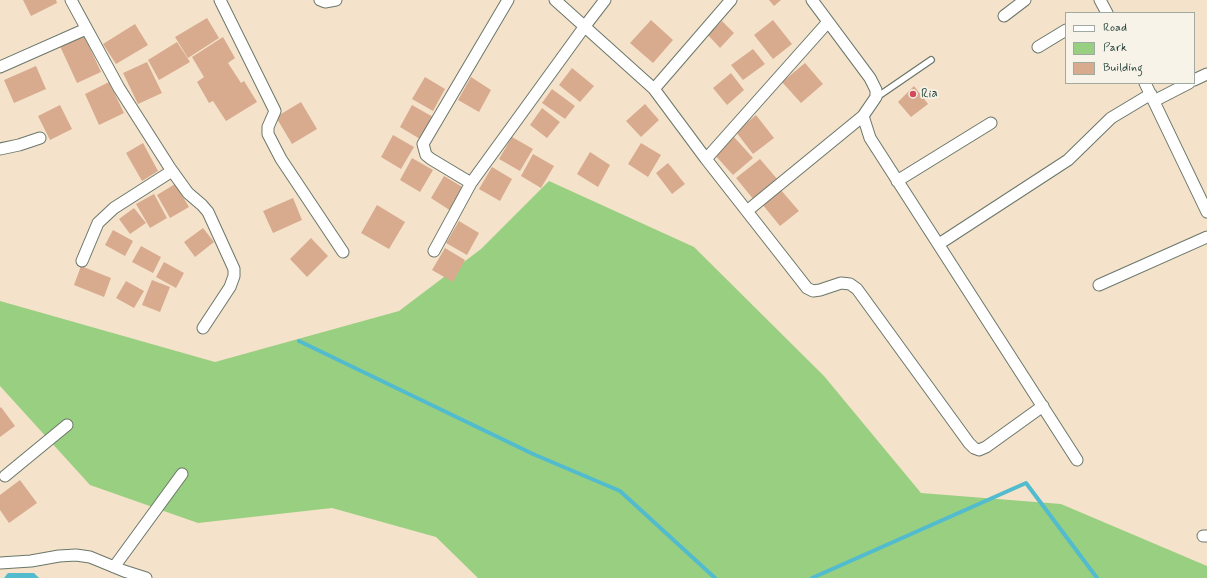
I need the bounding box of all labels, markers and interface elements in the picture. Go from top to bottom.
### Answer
legend [1065,12,1195,84]
text: Road [1103,20,1127,36]
text: Park [1103,40,1127,56]
text: Building [1103,60,1143,76]
place label: Ria [921,86,938,102]
marker: Ria [908,89,918,99]

